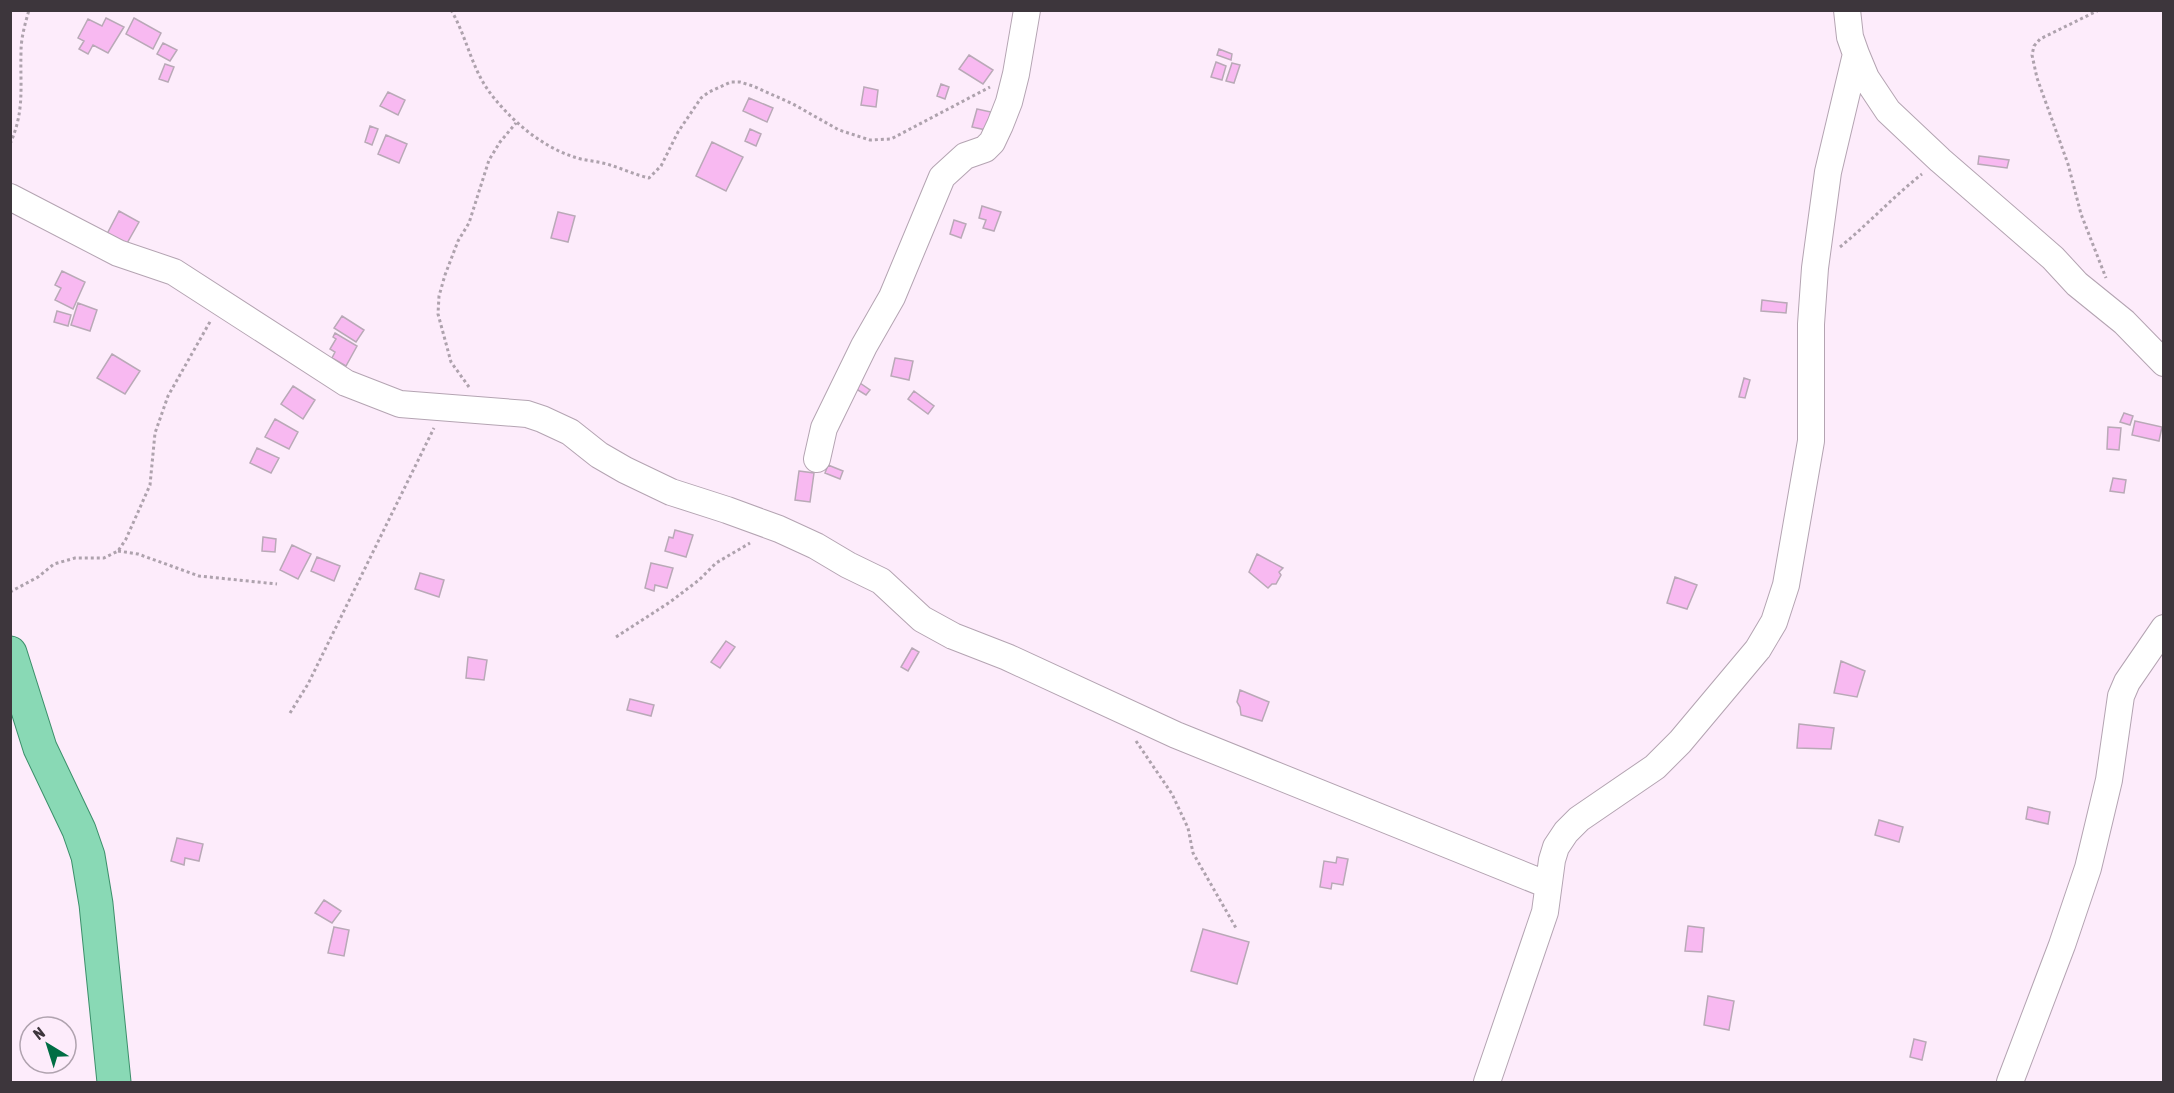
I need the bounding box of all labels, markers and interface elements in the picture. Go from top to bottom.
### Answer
north arrow [18,1015,78,1075]
text: N [29,1023,48,1043]

